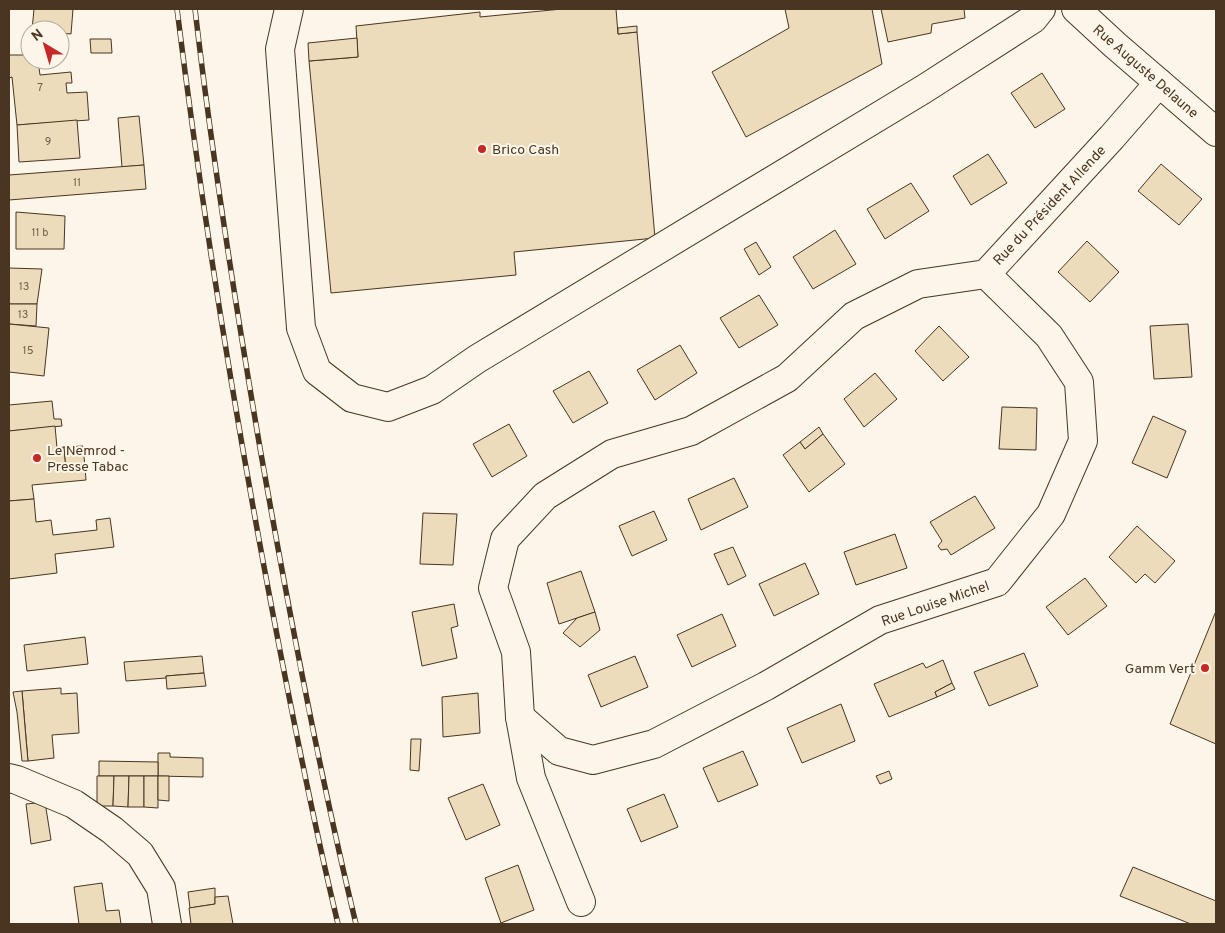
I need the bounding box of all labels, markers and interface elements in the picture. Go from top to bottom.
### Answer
north arrow [20,20,70,70]
street label: Rue Auguste Delaune [1089,22,1201,123]
text: N [29,26,47,46]
house number: 7 [37,81,43,95]
house number: 9 [45,135,51,149]
place label: Brico Cash [492,142,559,159]
marker: Brico Cash [476,143,488,155]
street label: Rue du Président Allende [990,143,1110,269]
house number: 11 [73,176,81,190]
house number: 11 b [32,226,48,240]
house number: 13 [19,280,29,294]
house number: 13 [18,308,28,322]
house number: 15 [23,344,34,358]
place label: Le Nemrod - Presse Tabac [47,443,129,476]
marker: Le Nemrod - Presse Tabac [31,452,43,464]
street label: Rue Louise Michel [879,578,992,631]
place label: Gamm Vert [1125,661,1195,678]
marker: Gamm Vert [1199,662,1211,674]

